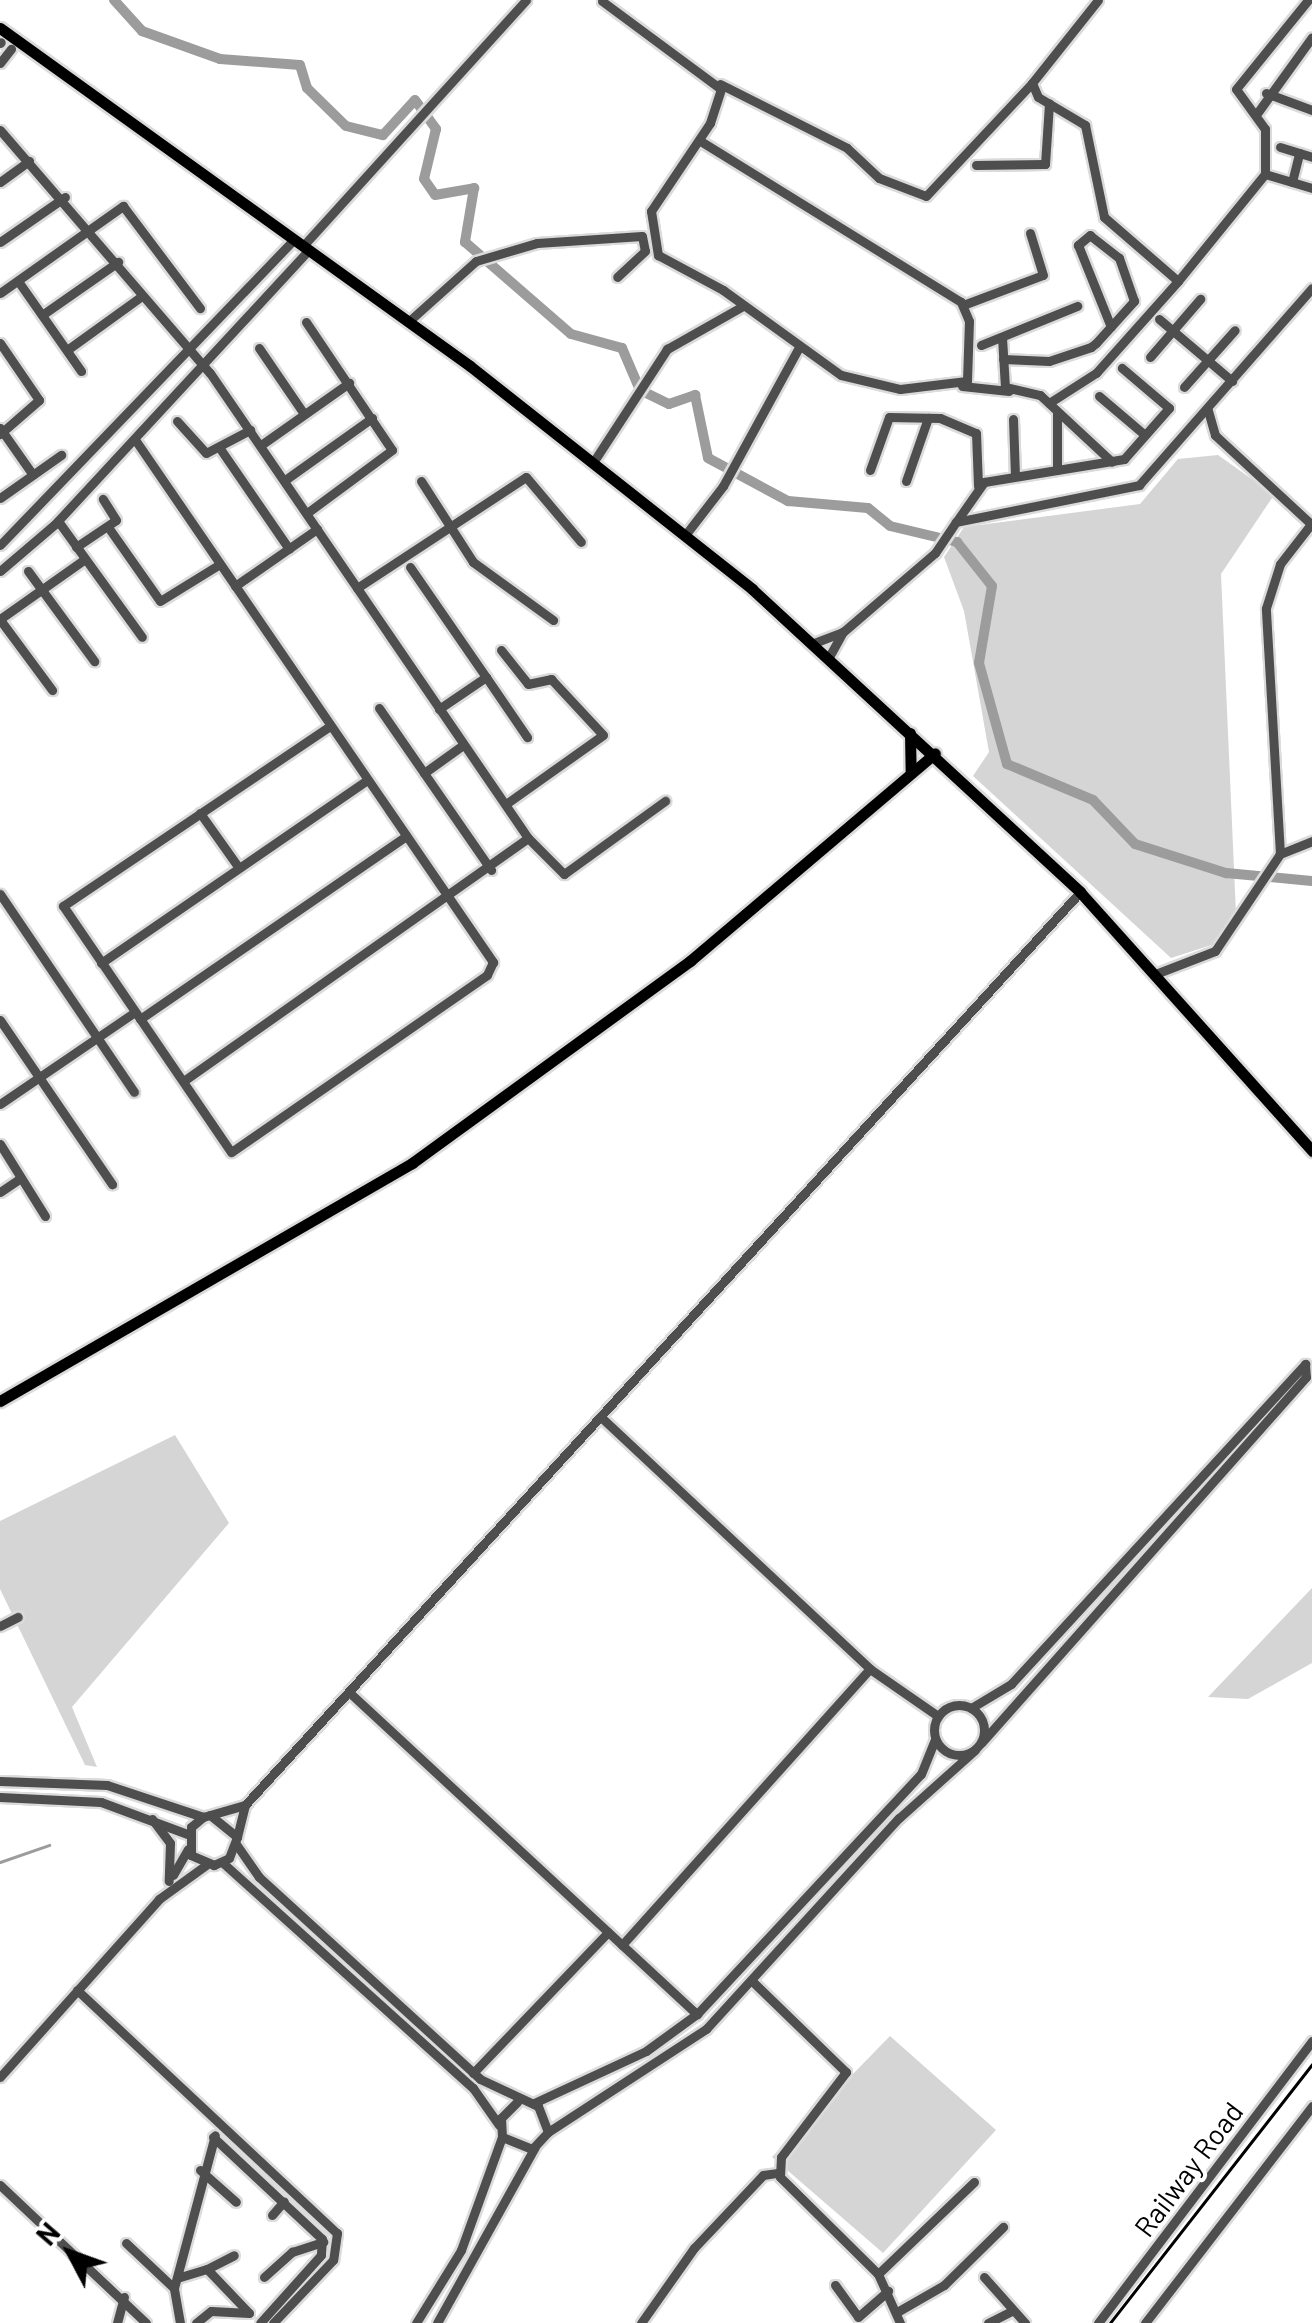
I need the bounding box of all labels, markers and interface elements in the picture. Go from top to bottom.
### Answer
street label: Railway Road [1127,2095,1249,2243]
north arrow [20,2203,120,2303]
text: N [28,2215,66,2251]

